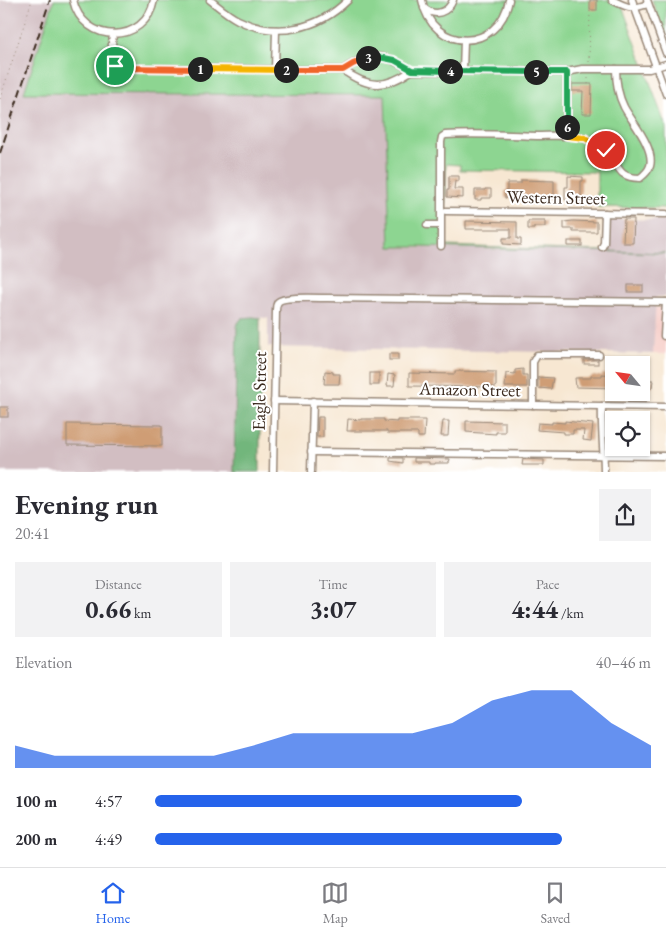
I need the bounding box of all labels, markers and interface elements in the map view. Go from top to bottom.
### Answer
pin [94,45,136,87]
pin: 3 [356,46,380,70]
text: 3 [365,49,372,67]
icon: arrive [101,52,129,80]
pin: 1 [188,56,212,82]
pin: 2 [274,58,298,82]
pin: 4 [438,58,462,84]
text: 1 [197,60,204,78]
pin: 5 [524,60,548,84]
text: 2 [283,61,290,79]
text: 4 [447,62,454,80]
text: 5 [533,63,540,81]
pin: 6 [554,114,580,140]
text: 6 [564,118,571,136]
pin [585,129,627,171]
icon: check [592,136,620,164]
street label: Western Street [506,185,606,209]
street label: Eagle Street [247,351,271,431]
north arrow [605,356,650,401]
map controls [605,356,650,456]
street label: Amazon Street [418,377,521,401]
button: locate [605,411,650,456]
text: Evening run [15,486,158,522]
button: share [599,489,651,541]
text: 20:41 [15,523,50,544]
text: Distance [95,575,142,593]
text: Time [318,575,348,593]
text: Pace [536,575,559,593]
text: 0.66 [85,593,131,625]
text: 3:07 [310,593,356,625]
text: 4:44 [511,593,558,625]
text: km [131,604,151,622]
text: /km [558,604,584,622]
text: Elevation [15,652,73,673]
text: 40–46 m [596,652,651,673]
text: 100 m [15,791,57,812]
text: 4:57 [95,791,122,812]
text: 200 m [15,829,57,850]
text: 4:49 [95,829,122,850]
tab: Home [96,879,130,927]
tab: Map [321,879,349,927]
tab: Saved [540,879,570,927]

